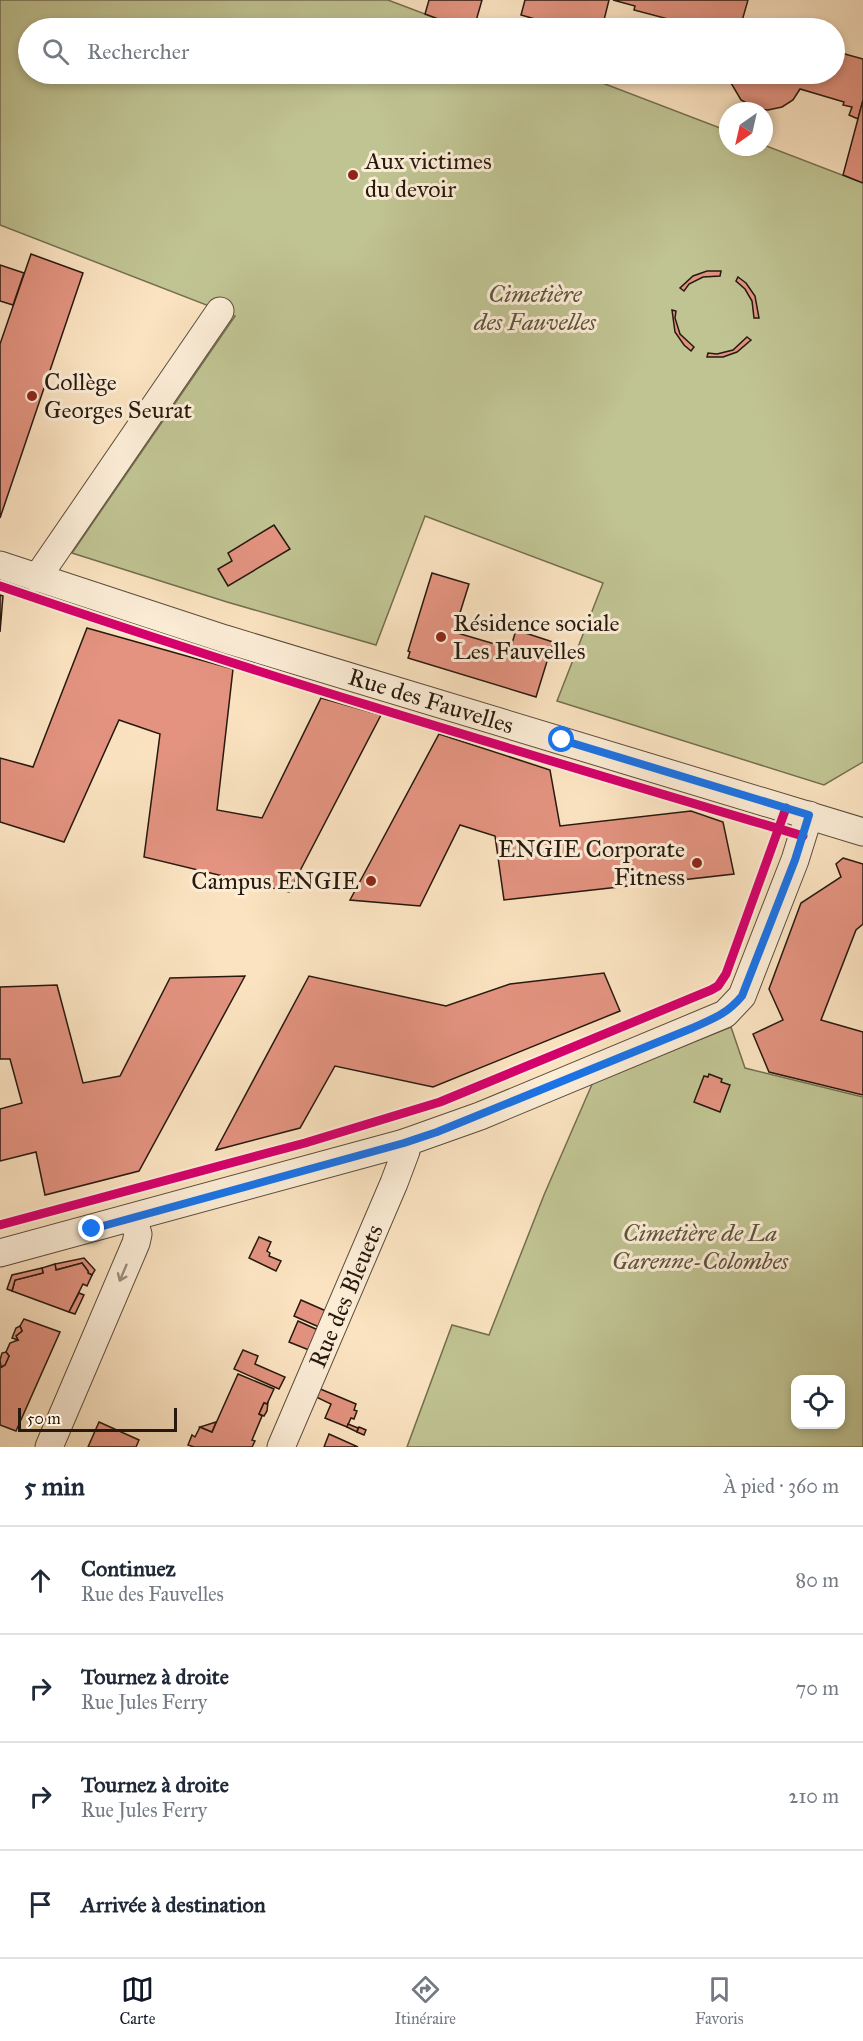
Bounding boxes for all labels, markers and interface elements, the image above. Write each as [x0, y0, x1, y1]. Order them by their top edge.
search box [18, 18, 845, 84]
icon: search [39, 35, 72, 68]
text: Rechercher [87, 38, 189, 65]
north arrow [719, 102, 773, 156]
place label: Aux victimes du devoir [364, 146, 492, 204]
marker: Aux victimes du devoir [346, 168, 360, 182]
park label: Cimetière des Fauvelles [473, 279, 597, 337]
place label: Collège Georges Seurat [44, 367, 193, 425]
marker: Collège Georges Seurat [25, 389, 39, 403]
place label: Résidence sociale Les Fauvelles [453, 608, 620, 666]
marker: Résidence sociale Les Fauvelles [434, 630, 448, 644]
street label: Rue des Fauvelles [345, 662, 517, 740]
route start [548, 726, 574, 752]
place label: ENGIE Corporate Fitness [498, 834, 685, 892]
marker: ENGIE Corporate Fitness [690, 856, 704, 870]
place label: Campus ENGIE [191, 866, 359, 896]
marker: Campus ENGIE [364, 874, 378, 888]
route end [78, 1215, 104, 1241]
park label: Cimetière de La Garenne-Colombes [612, 1218, 789, 1276]
street label: Rue des Bleuets [302, 1220, 390, 1372]
one-way arrow [116, 1264, 127, 1282]
map controls [791, 1375, 845, 1429]
button: locate [791, 1375, 845, 1429]
scale bar [18, 1405, 177, 1432]
text: 50 m [27, 1409, 61, 1428]
text: 5 min [24, 1470, 85, 1502]
text: À pied · 360 m [723, 1474, 839, 1498]
text: Continuez [81, 1555, 176, 1582]
icon: ahead [24, 1564, 57, 1597]
text: 80 m [796, 1568, 839, 1592]
text: Rue des Fauvelles [81, 1582, 224, 1606]
text: Tournez à droite [81, 1663, 229, 1690]
icon: right [24, 1672, 57, 1705]
text: 70 m [796, 1676, 839, 1700]
text: Rue Jules Ferry [81, 1690, 207, 1714]
text: Tournez à droite [81, 1771, 229, 1798]
icon: right [24, 1780, 57, 1813]
text: 210 m [789, 1784, 839, 1808]
text: Rue Jules Ferry [81, 1798, 207, 1822]
icon: arrive [24, 1888, 57, 1921]
text: Arrivée à destination [81, 1891, 266, 1918]
tab: Carte [119, 1973, 155, 2028]
tab: Itinéraire [394, 1973, 456, 2028]
tab: Favoris [695, 1973, 744, 2028]

